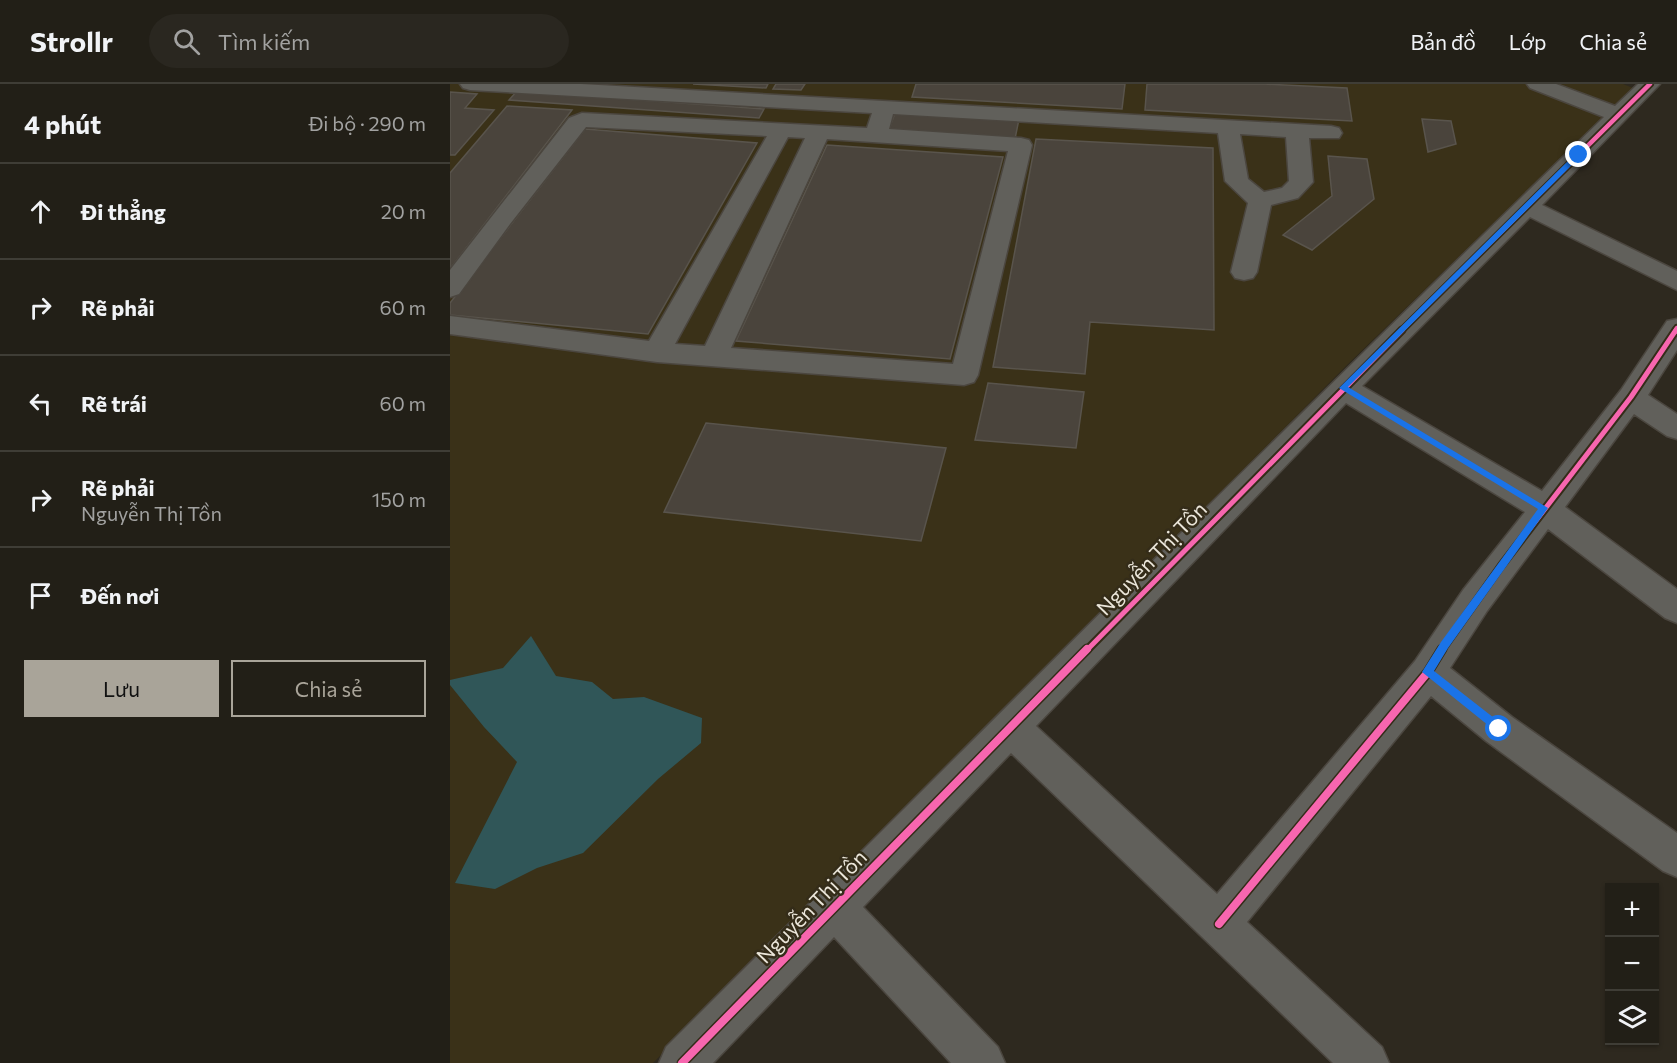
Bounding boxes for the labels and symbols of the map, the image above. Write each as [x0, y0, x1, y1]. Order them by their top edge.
route end [1565, 141, 1591, 167]
street label: Nguyễn Thị Tồn [1090, 495, 1211, 620]
route start [1485, 715, 1511, 741]
street label: Nguyễn Thị Tồn [750, 843, 871, 968]

